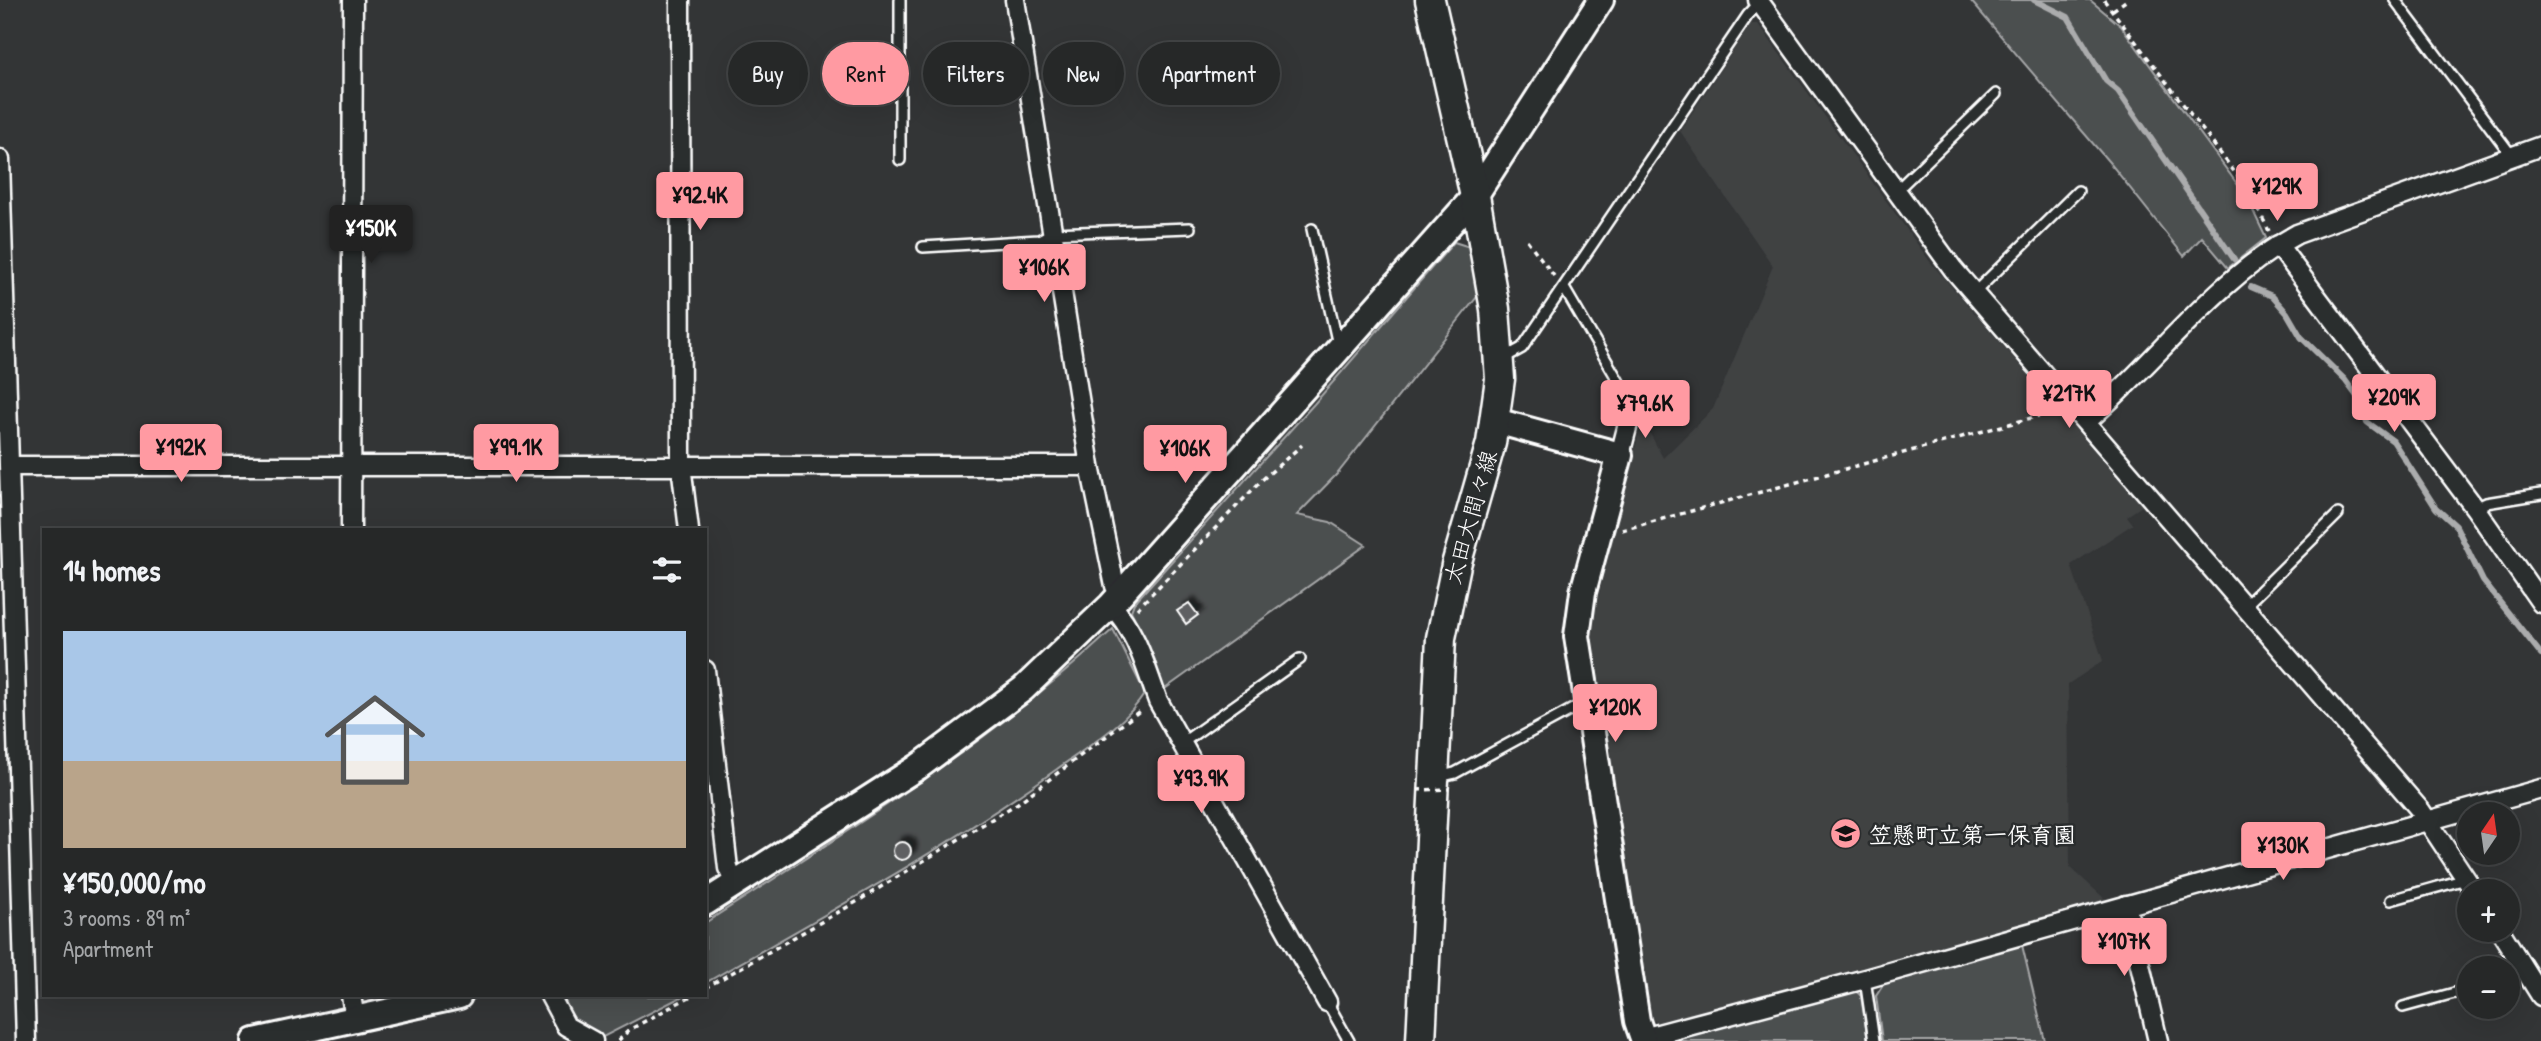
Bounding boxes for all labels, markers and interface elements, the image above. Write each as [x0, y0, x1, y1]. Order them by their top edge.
chip: Buy [728, 42, 808, 105]
chip: Rent [822, 42, 909, 105]
chip: Filters [923, 42, 1029, 105]
chip: New [1043, 42, 1124, 105]
chip: Apartment [1138, 42, 1280, 105]
pin: ¥129K [2228, 164, 2326, 223]
text: ¥129K [2252, 170, 2302, 201]
pin: ¥92.4K [643, 173, 757, 232]
text: ¥92.4K [672, 179, 728, 210]
pin: ¥150K [322, 205, 420, 265]
text: ¥150K [345, 212, 397, 243]
pin: ¥106K [995, 244, 1093, 304]
text: ¥106K [1019, 251, 1069, 282]
pin: ¥217K [2020, 370, 2118, 430]
pin: ¥209K [2345, 374, 2443, 434]
text: ¥217K [2042, 377, 2096, 408]
pin: ¥79.6K [1588, 380, 1702, 440]
text: ¥209K [2368, 381, 2420, 412]
text: ¥79.6K [1617, 387, 1673, 418]
pin: ¥192K [132, 424, 230, 484]
pin: ¥99.1K [459, 424, 573, 484]
pin: ¥106K [1136, 426, 1234, 485]
text: ¥192K [156, 431, 206, 462]
text: ¥99.1K [490, 431, 542, 462]
text: ¥106K [1160, 432, 1210, 463]
street label: 太田大間々線 [1436, 446, 1504, 588]
text: 14 homes [63, 550, 161, 590]
icon: filters [648, 551, 686, 589]
icon: home [312, 677, 438, 803]
pin: ¥120K [1566, 684, 1664, 744]
text: ¥120K [1589, 691, 1641, 722]
pin: ¥93.9K [1144, 756, 1258, 815]
text: ¥93.9K [1174, 762, 1228, 793]
north arrow [2457, 802, 2520, 864]
map controls [2457, 802, 2520, 1019]
school or university icon: 笠懸町立第一保育園 [1829, 817, 1863, 851]
place label: 笠懸町立第一保育園 [1869, 819, 2076, 850]
pin: ¥130K [2234, 822, 2332, 882]
text: ¥130K [2257, 829, 2309, 860]
text: ¥150,000/mo [63, 862, 206, 902]
button: + [2457, 879, 2520, 942]
text: 3 rooms · 89 m² [63, 902, 190, 933]
pin: ¥107K [2075, 918, 2173, 978]
text: ¥107K [2098, 925, 2150, 956]
text: Apartment [63, 933, 153, 964]
button: − [2457, 956, 2520, 1019]

